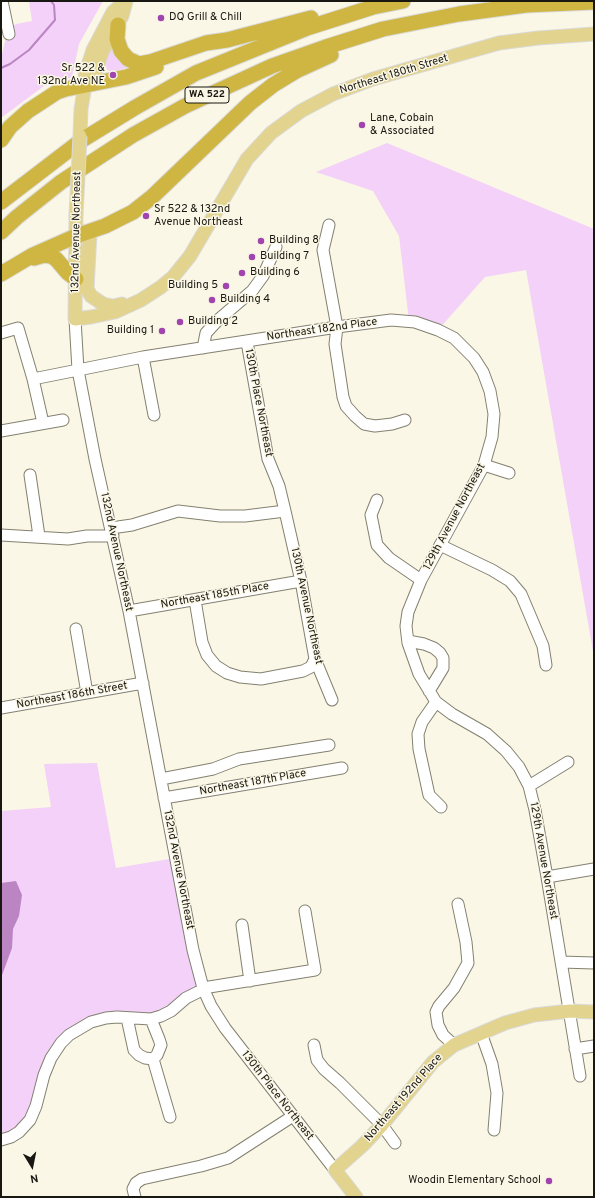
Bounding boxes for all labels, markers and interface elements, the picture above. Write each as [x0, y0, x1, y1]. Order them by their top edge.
place label: DQ Grill & Chill [169, 11, 242, 25]
marker: DQ Grill & Chill [156, 13, 166, 23]
street label: Northeast 180th Street [338, 52, 450, 98]
place label: Sr 522 & 132nd Ave NE [37, 62, 105, 88]
marker: Sr 522 & 132nd Ave NE [108, 70, 118, 80]
road number: WA 522 [185, 87, 229, 103]
place label: Lane, Cobain & Associated [370, 112, 434, 138]
marker: Lane, Cobain & Associated [357, 120, 367, 130]
street label: 132nd Avenue Northeast [69, 171, 85, 293]
place label: Sr 522 & 132nd Avenue Northeast [154, 203, 243, 229]
marker: Sr 522 & 132nd Avenue Northeast [141, 211, 151, 221]
place label: Building 8 [269, 234, 319, 248]
marker: Building 8 [256, 236, 266, 246]
place label: Building 7 [260, 250, 309, 264]
marker: Building 7 [247, 252, 257, 262]
place label: Building 6 [250, 266, 300, 280]
marker: Building 6 [237, 268, 247, 278]
place label: Building 5 [168, 279, 218, 293]
marker: Building 5 [221, 281, 231, 291]
place label: Building 4 [220, 293, 270, 307]
marker: Building 4 [207, 295, 217, 305]
place label: Building 2 [188, 315, 238, 329]
street label: Northeast 182nd Place [266, 316, 378, 344]
marker: Building 2 [175, 317, 185, 327]
place label: Building 1 [107, 324, 154, 338]
marker: Building 1 [157, 326, 167, 336]
street label: 130th Place Northeast [241, 348, 275, 458]
street label: 129th Avenue Northeast [421, 461, 489, 573]
street label: 132nd Avenue Northeast [97, 491, 135, 613]
street label: 130th Avenue Northeast [287, 546, 325, 666]
street label: Northeast 185th Place [160, 580, 270, 612]
street label: Northeast 186th Street [15, 680, 129, 712]
street label: Northeast 187th Place [199, 767, 307, 799]
street label: 129th Avenue Northeast [526, 801, 560, 921]
street label: 132nd Avenue Northeast [160, 809, 196, 931]
street label: 130th Place Northeast [238, 1049, 316, 1143]
street label: Northeast 192nd Place [362, 1051, 446, 1145]
north arrow [12, 1146, 52, 1186]
text: N [29, 1170, 39, 1185]
place label: Woodin Elementary School [408, 1174, 541, 1188]
marker: Woodin Elementary School [544, 1176, 554, 1186]

